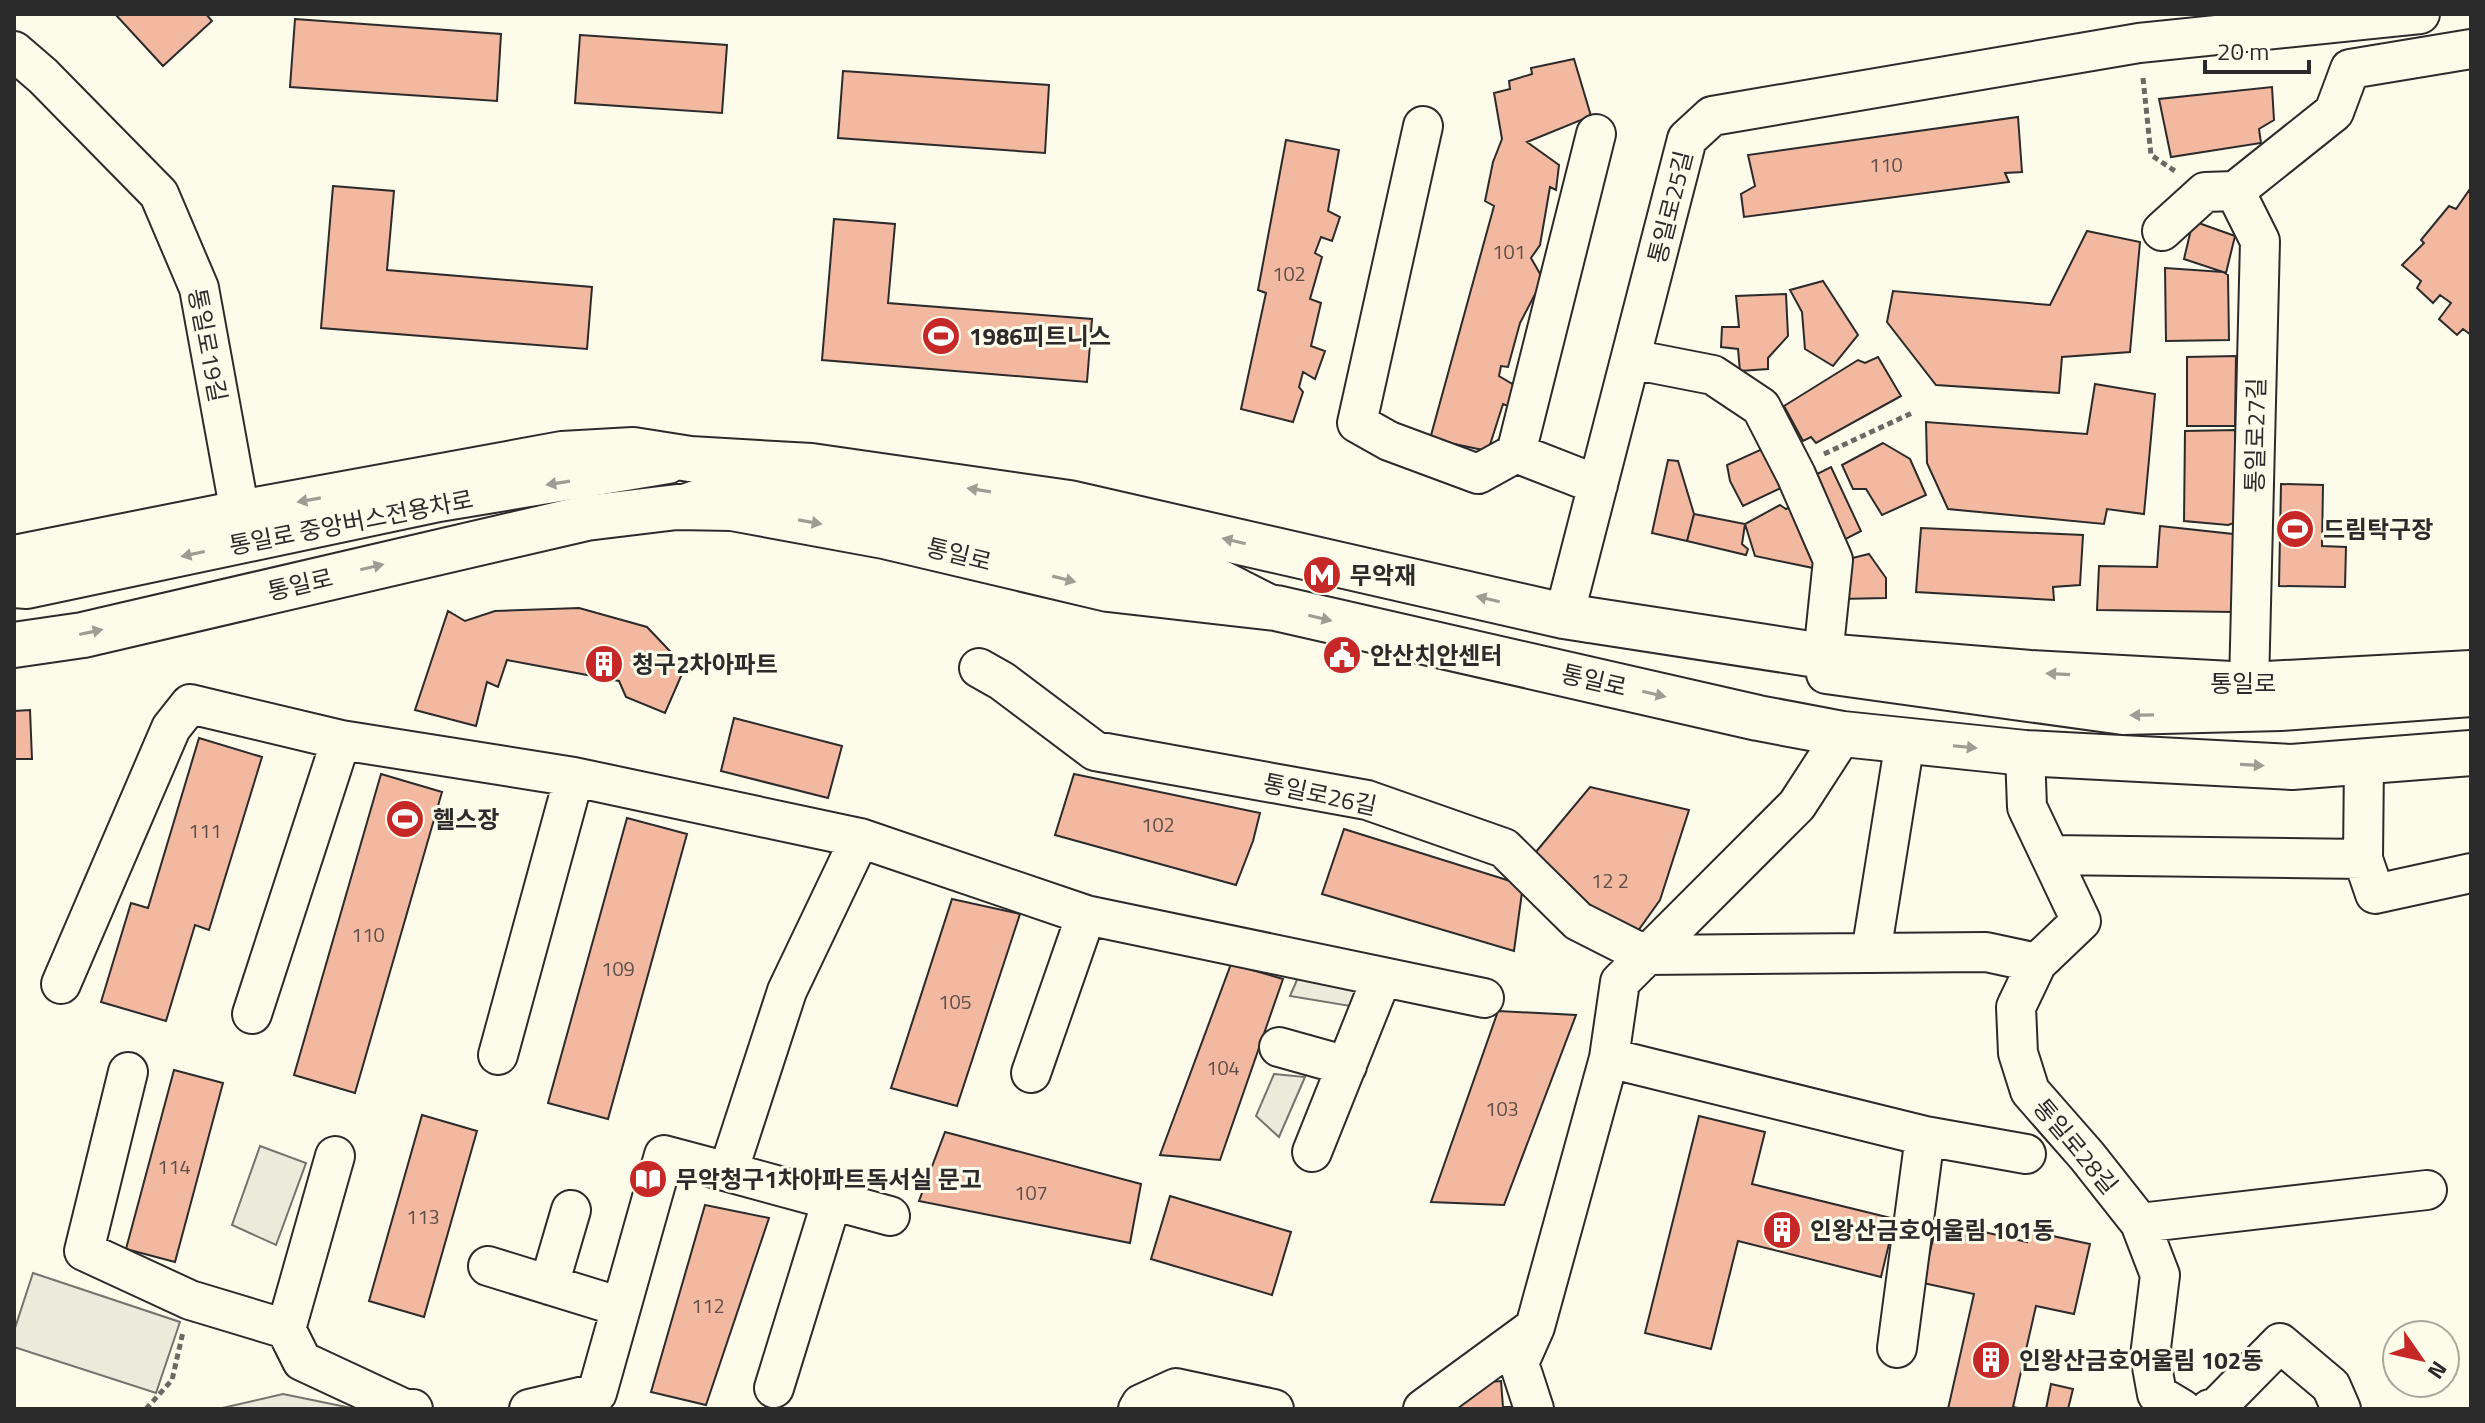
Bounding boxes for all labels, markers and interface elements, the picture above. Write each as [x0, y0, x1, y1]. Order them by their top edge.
scale bar [2205, 24, 2309, 74]
text: 20 m [2217, 33, 2269, 69]
street label: 통일로25길 [1639, 147, 1701, 267]
house number: 110 [1869, 149, 1903, 180]
house number: 101 [1492, 236, 1526, 267]
house number: 102 [1272, 258, 1306, 289]
street label: 통일로19길 [179, 285, 237, 405]
sports icon: 1986피트니스 [920, 315, 962, 357]
place label: 1986피트니스 [969, 318, 1111, 354]
street label: 통일로27길 [2236, 377, 2274, 493]
one-way arrow [545, 477, 570, 489]
street label: 통일로 중앙버스전용차로 [226, 481, 476, 563]
one-way arrow [967, 483, 992, 496]
one-way arrow [296, 495, 321, 507]
sports icon: 드림탁구장 [2274, 508, 2316, 550]
place label: 드림탁구장 [2323, 511, 2433, 547]
one-way arrow [798, 517, 823, 529]
street label: 통일로 [923, 529, 995, 579]
one-way arrow [1222, 534, 1247, 547]
one-way arrow [180, 548, 205, 561]
metro station icon: 무악재 [1301, 554, 1343, 596]
place label: 무악재 [1350, 557, 1416, 593]
street label: 통일로 [264, 559, 336, 609]
one-way arrow [359, 561, 384, 573]
one-way arrow [1051, 573, 1076, 586]
one-way arrow [1475, 592, 1500, 605]
one-way arrow [1308, 612, 1333, 625]
one-way arrow [79, 625, 104, 638]
public building icon: 안산치안센터 [1321, 634, 1363, 676]
place label: 안산치안센터 [1370, 637, 1502, 673]
building icon: 청구2차아파트 [583, 643, 625, 685]
place label: 청구2차아파트 [632, 646, 778, 682]
street label: 통일로 [1558, 655, 1630, 705]
street label: 통일로 [2210, 665, 2276, 701]
one-way arrow [2045, 668, 2070, 681]
one-way arrow [1641, 688, 1666, 701]
one-way arrow [2129, 708, 2154, 721]
one-way arrow [1953, 741, 1978, 754]
one-way arrow [2240, 759, 2265, 772]
street label: 통일로26길 [1260, 764, 1380, 824]
sports icon: 헬스장 [384, 798, 426, 840]
place label: 헬스장 [433, 801, 499, 837]
house number: 102 [1141, 809, 1175, 840]
house number: 111 [188, 815, 222, 846]
house number: 12 2 [1591, 865, 1629, 896]
house number: 110 [351, 919, 385, 950]
house number: 109 [601, 953, 635, 984]
house number: 105 [938, 986, 972, 1017]
house number: 104 [1206, 1052, 1240, 1083]
street label: 통일로28길 [2025, 1090, 2127, 1202]
house number: 103 [1485, 1093, 1519, 1124]
house number: 114 [157, 1151, 191, 1182]
library icon: 무악청구1차아파트독서실 문고 [627, 1158, 669, 1200]
place label: 무악청구1차아파트독서실 문고 [676, 1161, 982, 1197]
house number: 107 [1014, 1177, 1048, 1208]
house number: 113 [406, 1201, 440, 1232]
building icon: 인왕산금호어울림 101동 [1761, 1209, 1803, 1251]
place label: 인왕산금호어울림 101동 [1810, 1212, 2054, 1248]
house number: 112 [691, 1290, 725, 1321]
north arrow [2381, 1319, 2461, 1399]
building icon: 인왕산금호어울림 102동 [1970, 1339, 2012, 1381]
place label: 인왕산금호어울림 102동 [2019, 1342, 2263, 1378]
text: N [2419, 1354, 2456, 1386]

